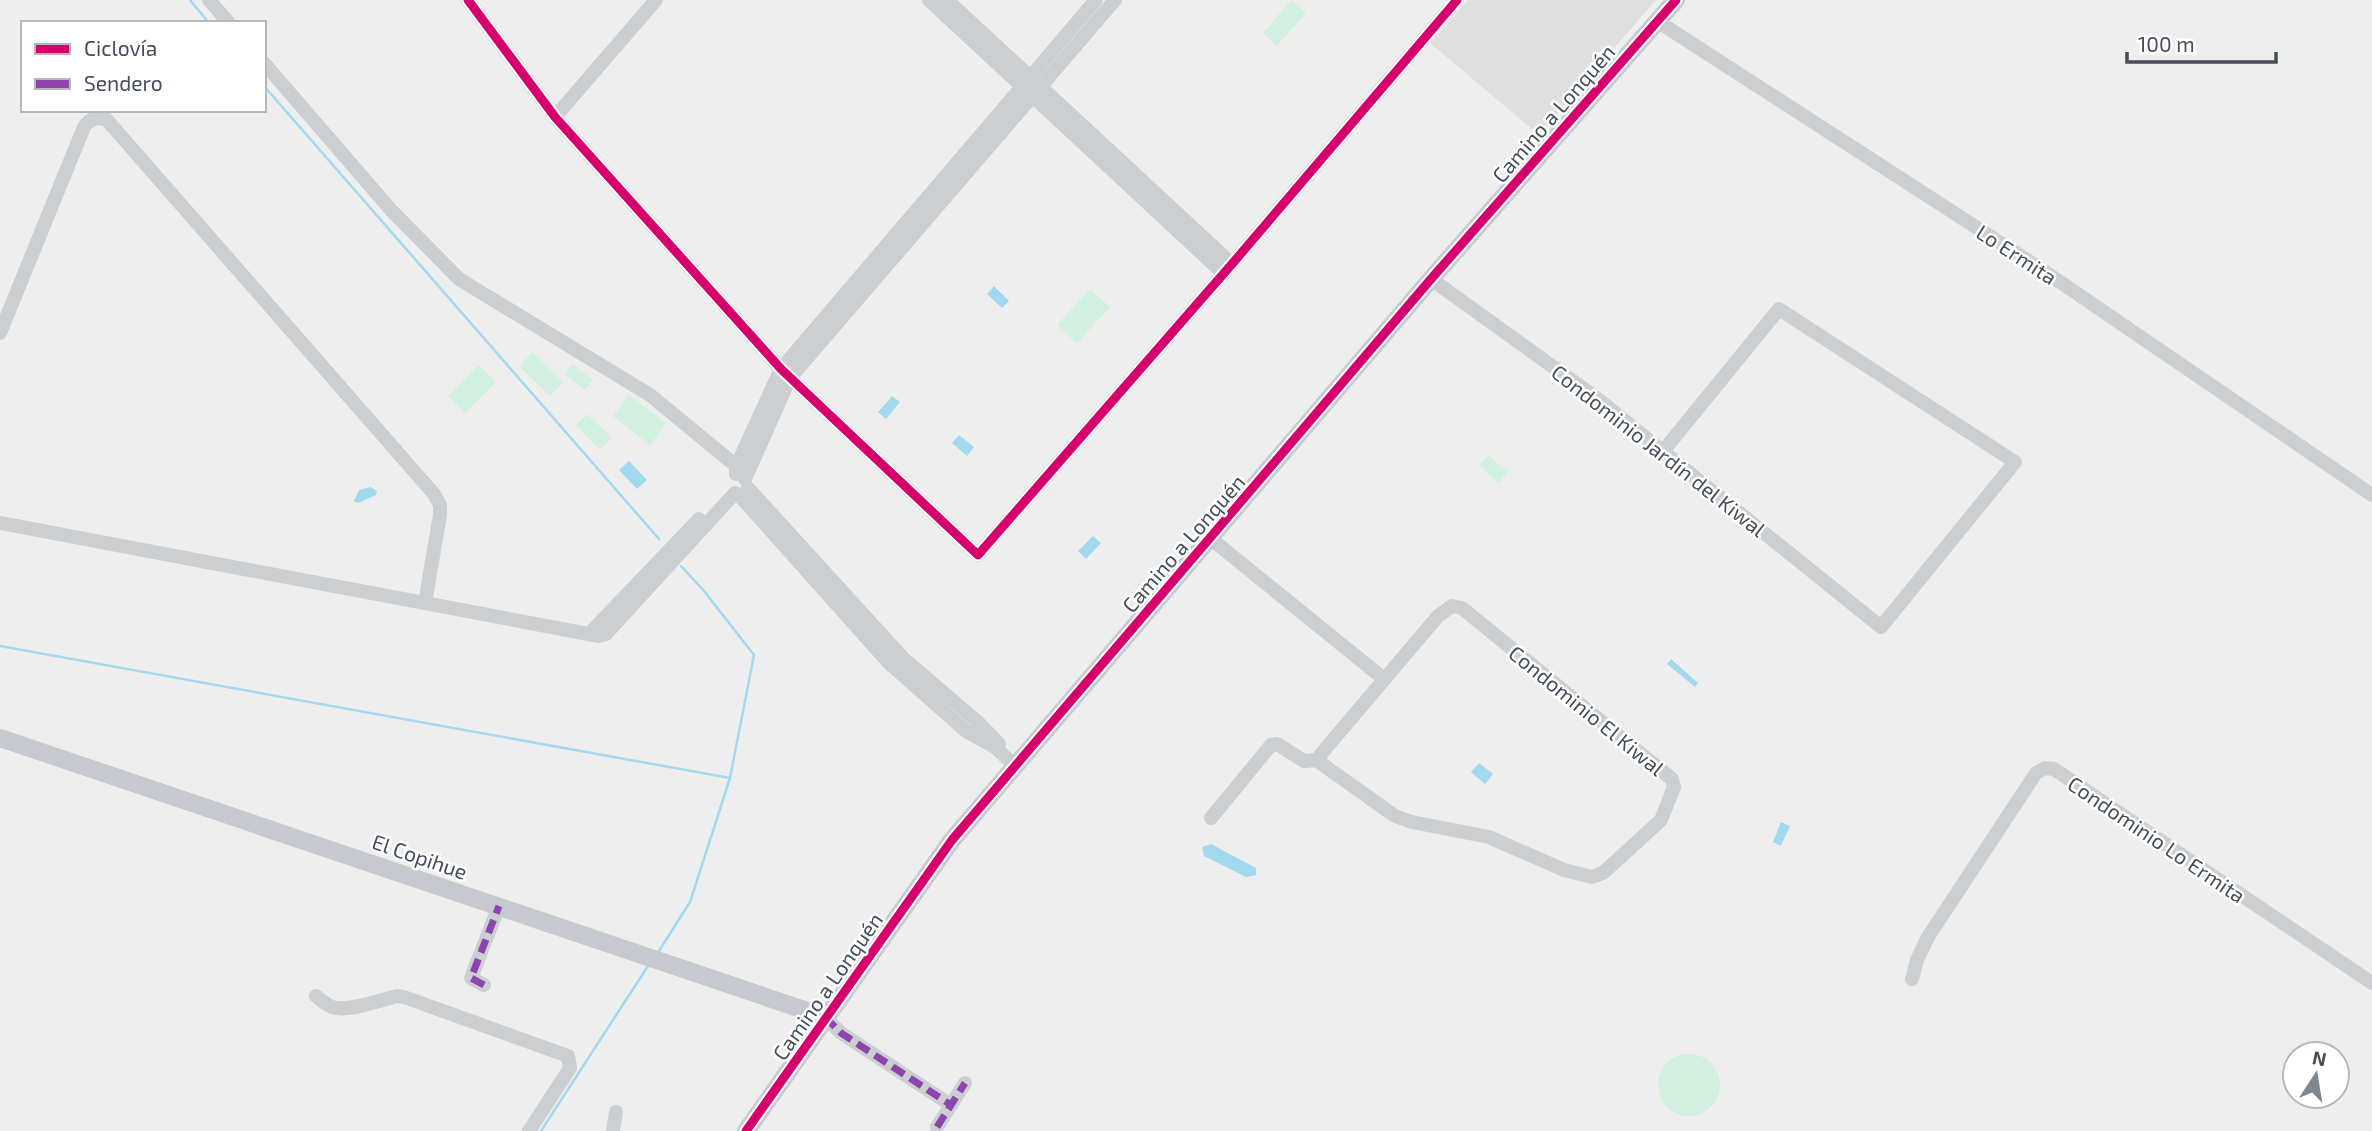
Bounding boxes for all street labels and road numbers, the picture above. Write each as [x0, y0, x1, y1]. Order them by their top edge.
street label: Camino a Lonquén [1486, 39, 1620, 187]
street label: Lo Ermita [1972, 219, 2062, 289]
street label: Condominio Jardín del Kiwal [1547, 359, 1772, 542]
street label: Camino a Lonquén [1116, 469, 1250, 617]
street label: Condominio El Kiwal [1504, 640, 1670, 781]
street label: Condominio Lo Ermita [2064, 770, 2250, 908]
street label: El Copihue [369, 828, 471, 884]
street label: Camino a Lonquén [767, 907, 887, 1065]

